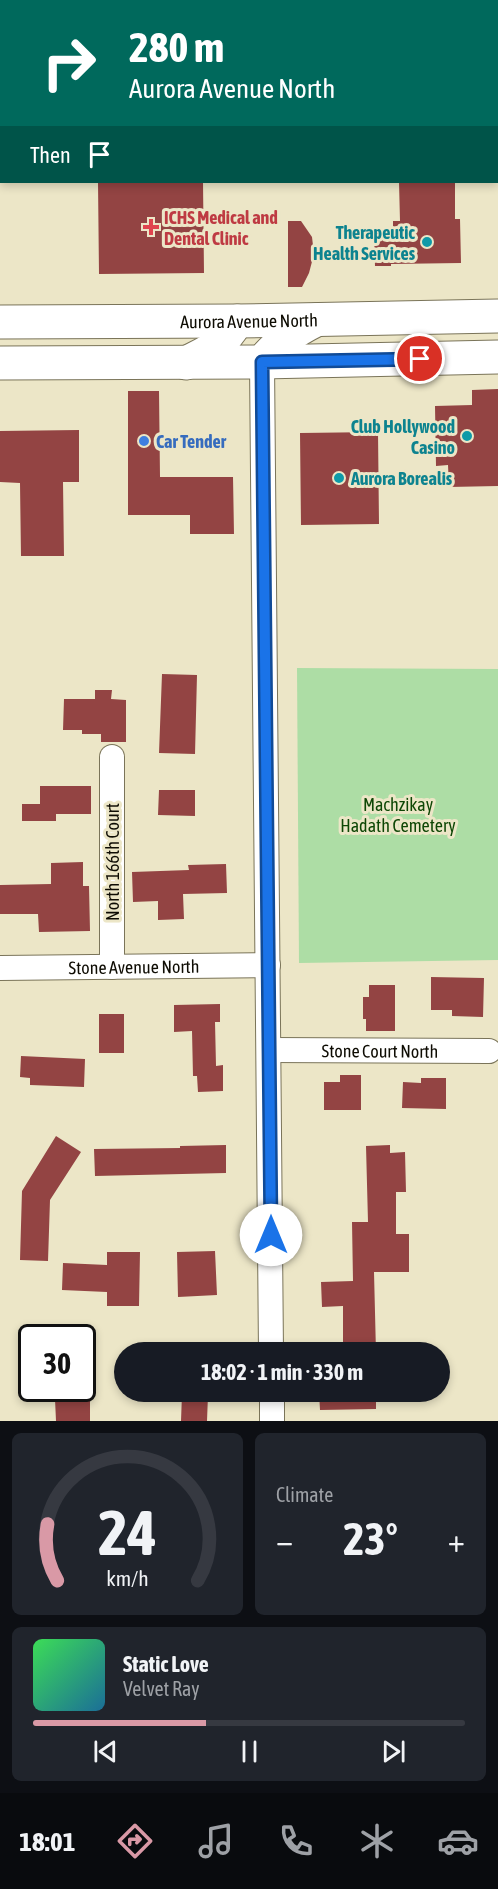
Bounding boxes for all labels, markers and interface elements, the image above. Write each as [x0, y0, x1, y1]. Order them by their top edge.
text: 280 m [129, 23, 224, 71]
icon: right [30, 24, 108, 102]
text: Aurora Avenue North [129, 73, 335, 104]
icon: arrive [83, 138, 116, 171]
text: Then [30, 142, 71, 168]
place label: ICHS Medical and Dental Clinic [164, 207, 278, 249]
marker: ICHS Medical and Dental Clinic [142, 218, 160, 236]
place label: Therapeutic Health Services [313, 222, 416, 264]
marker: Therapeutic Health Services [420, 235, 434, 249]
street label: Aurora Avenue North [180, 309, 318, 332]
pin [394, 333, 445, 384]
icon: arrive [403, 342, 436, 375]
place label: Club Hollywood Casino [351, 416, 455, 458]
marker: Club Hollywood Casino [460, 429, 474, 443]
place label: Car Tender [156, 431, 227, 452]
marker: Car Tender [137, 434, 151, 448]
place label: Aurora Borealis [350, 468, 453, 489]
marker: Aurora Borealis [332, 471, 346, 485]
park label: Machzikay Hadath Cemetery [340, 794, 456, 836]
street label: North 166th Court [102, 803, 123, 921]
street label: Stone Avenue North [68, 955, 200, 978]
street label: Stone Court North [322, 1040, 438, 1061]
position arrow [239, 1203, 303, 1267]
speed limit sign: 30 [18, 1324, 96, 1402]
text: 18:02 · 1 min · 330 m [201, 1359, 363, 1385]
text: Climate [276, 1483, 333, 1506]
text: 24 [98, 1497, 157, 1568]
text: 23° [343, 1513, 398, 1565]
text: − [276, 1521, 293, 1559]
text: + [448, 1521, 465, 1559]
text: km/h [106, 1566, 149, 1591]
text: Static Love [123, 1651, 209, 1677]
text: Velvet Ray [123, 1677, 200, 1700]
icon: previous [89, 1735, 122, 1768]
icon: pause [233, 1735, 266, 1768]
icon: next [377, 1735, 410, 1768]
icon: directions [114, 1820, 156, 1862]
icon: music [195, 1820, 237, 1862]
icon: phone [275, 1820, 317, 1862]
icon: climate [356, 1820, 398, 1862]
icon: car [437, 1820, 479, 1862]
text: 18:01 [19, 1826, 75, 1857]

